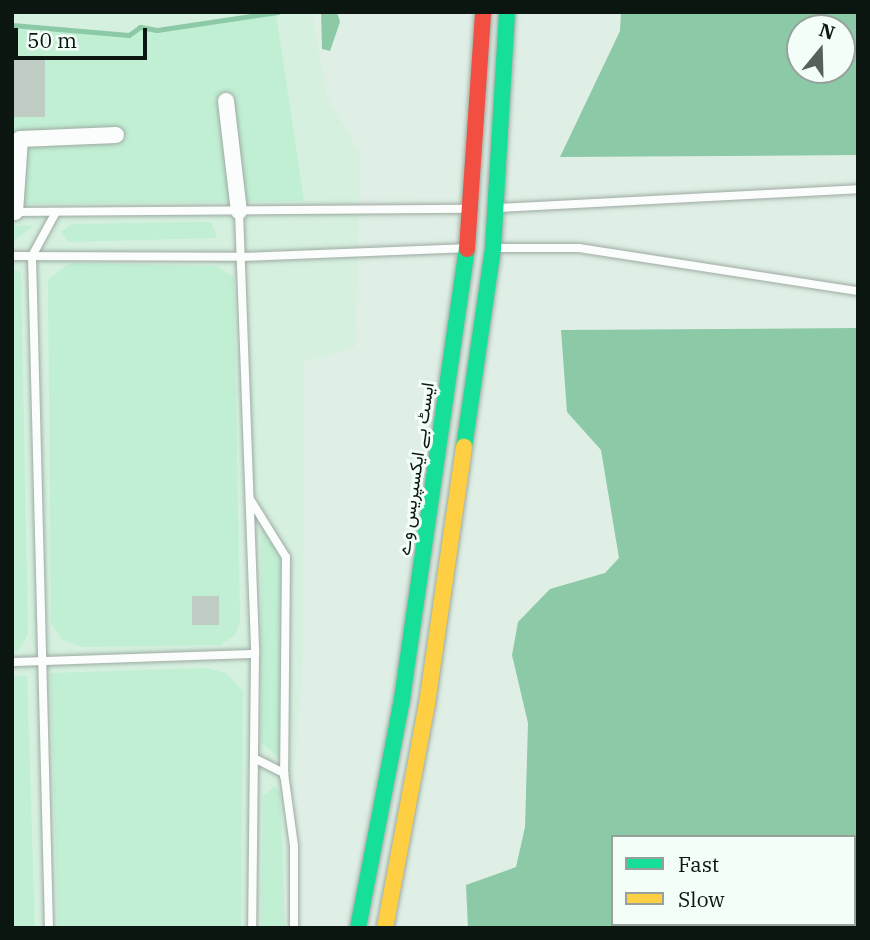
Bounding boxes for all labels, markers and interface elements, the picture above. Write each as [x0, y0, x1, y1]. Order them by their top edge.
scale bar [18, 14, 150, 58]
north arrow [786, 14, 856, 84]
text: N [816, 17, 838, 45]
text: 50 m [27, 26, 77, 54]
street label: ایسٹ بے ایکسپریس وے [393, 381, 439, 557]
legend [611, 835, 856, 926]
text: Fast [678, 850, 719, 878]
text: Slow [678, 885, 725, 913]

